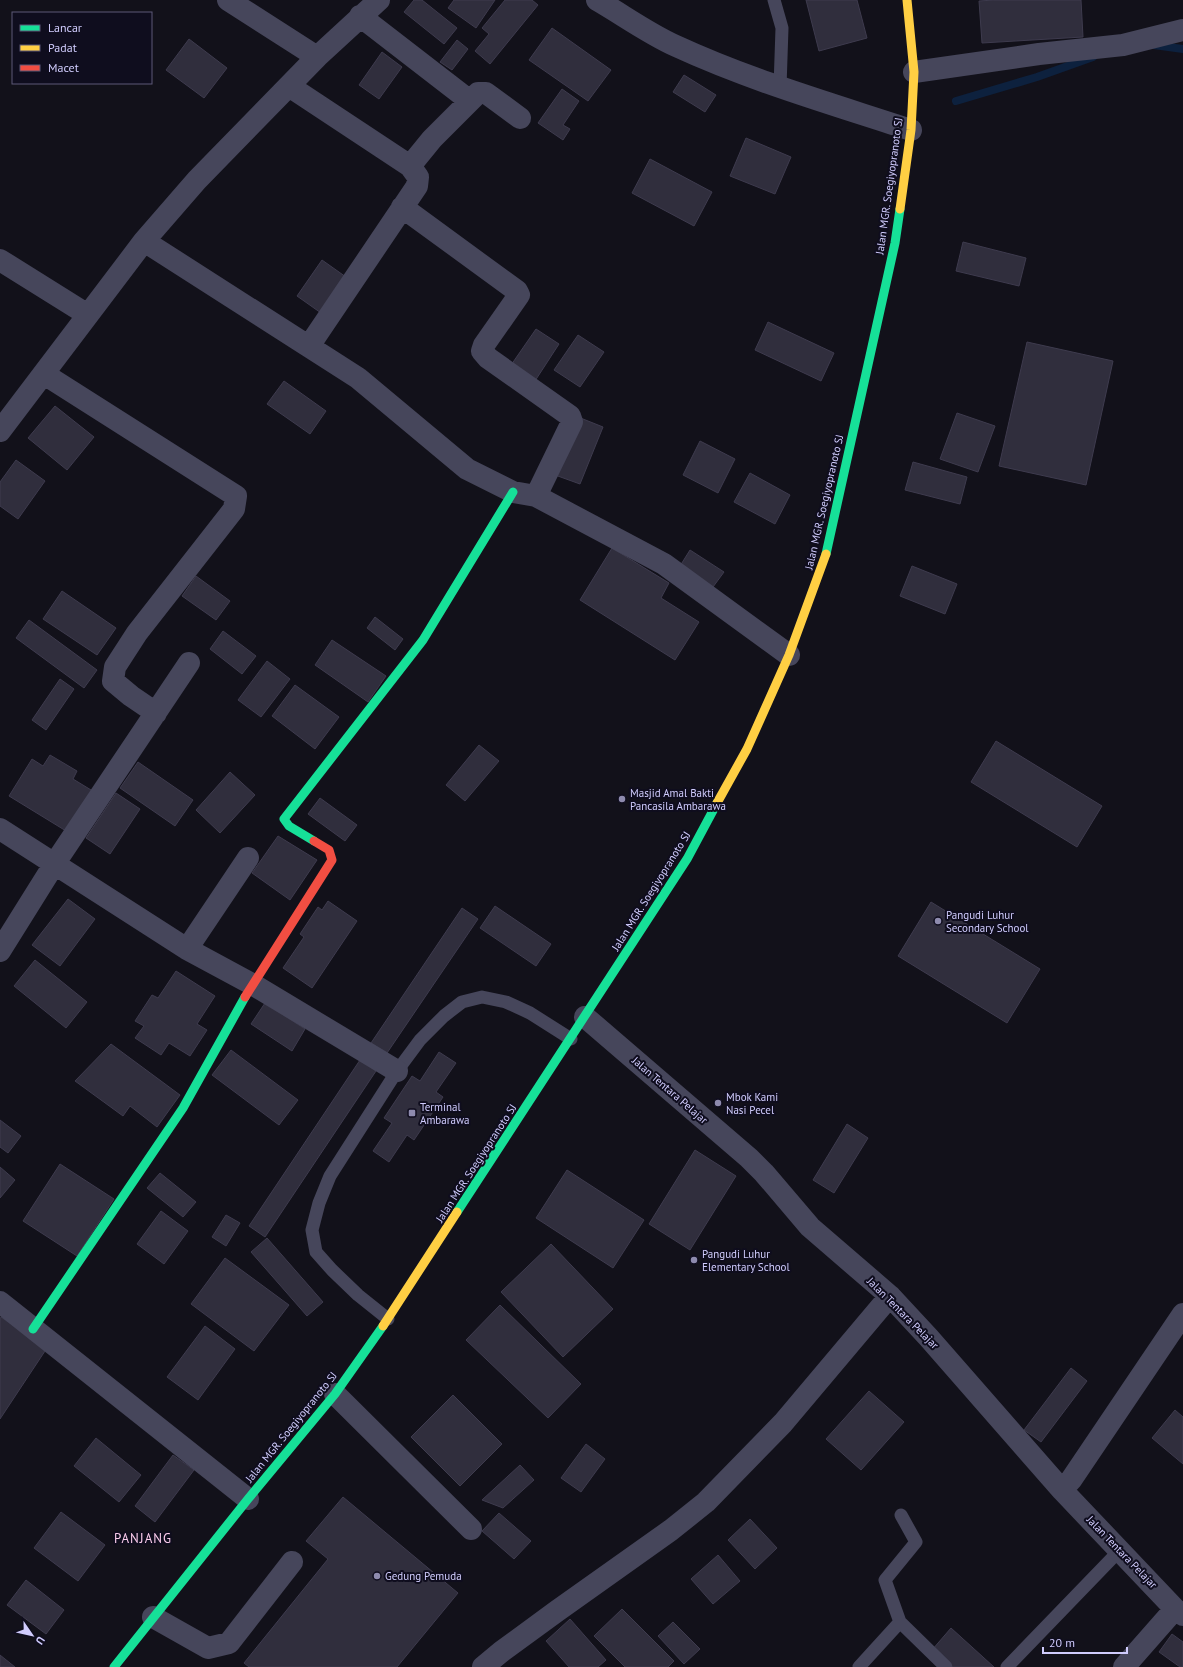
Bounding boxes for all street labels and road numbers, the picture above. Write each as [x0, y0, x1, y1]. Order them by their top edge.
street label: Jalan MGR. Soegiyopranoto SJ [872, 117, 906, 256]
street label: Jalan MGR. Soegiyopranoto SJ [801, 433, 846, 572]
street label: Jalan MGR. Soegiyopranoto SJ [608, 829, 694, 954]
street label: Jalan Tentara Pelajar [629, 1053, 711, 1127]
street label: Jalan MGR. Soegiyopranoto SJ [432, 1101, 520, 1226]
street label: Jalan Tentara Pelajar [864, 1274, 942, 1352]
street label: Jalan MGR. Soegiyopranoto SJ [241, 1369, 340, 1486]
street label: Jalan Tentara Pelajar [1083, 1512, 1160, 1591]

